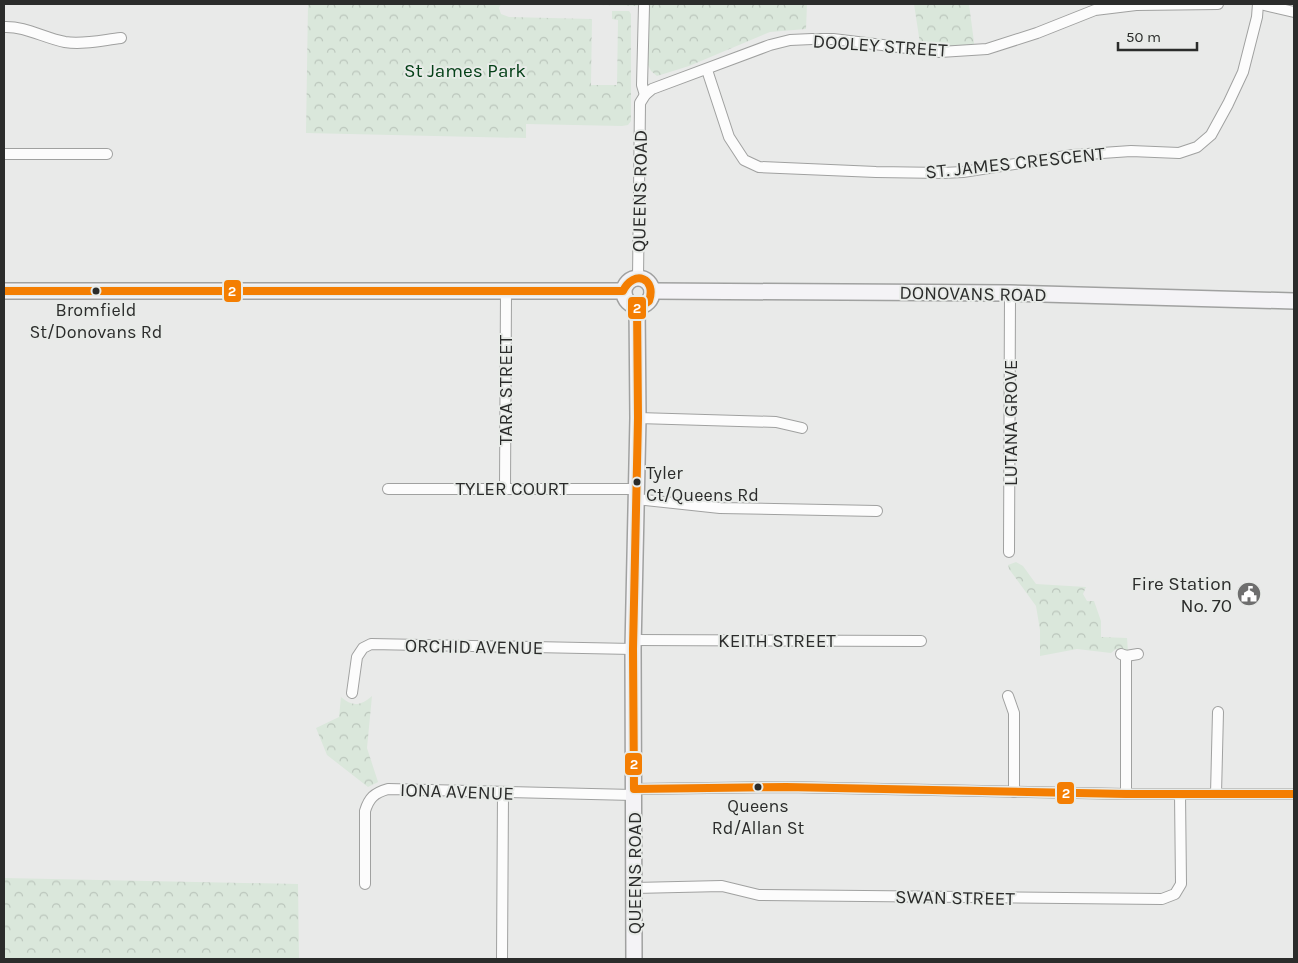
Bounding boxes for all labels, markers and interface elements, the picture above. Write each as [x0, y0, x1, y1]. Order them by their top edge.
scale bar [1118, 20, 1197, 52]
text: 50 m [1126, 28, 1161, 46]
street label: DOOLEY STREET [812, 30, 949, 62]
park label: St James Park [404, 60, 526, 82]
street label: QUEENS ROAD [628, 130, 652, 252]
street label: ST. JAMES CRESCENT [924, 143, 1107, 183]
line badge: 2 [223, 279, 242, 303]
street label: DONOVANS ROAD [899, 282, 1047, 306]
text: 2 [228, 283, 236, 300]
marker: Bromfield St/Donovans Rd [91, 286, 101, 296]
line badge: 2 [627, 296, 647, 320]
place label: Bromfield St/Donovans Rd [29, 299, 163, 343]
text: 2 [633, 300, 641, 317]
street label: TARA STREET [495, 334, 517, 445]
street label: LUTANA GROVE [1000, 360, 1022, 486]
place label: Tyler Ct/Queens Rd [646, 462, 759, 506]
marker: Tyler Ct/Queens Rd [632, 477, 642, 487]
street label: TYLER COURT [455, 478, 569, 500]
place label: Fire Station No. 70 [1131, 573, 1232, 617]
public building icon: Fire Station No. 70 [1236, 581, 1262, 607]
street label: KEITH STREET [718, 630, 836, 652]
street label: ORCHID AVENUE [405, 635, 543, 659]
line badge: 2 [624, 752, 643, 776]
text: 2 [630, 756, 638, 773]
street label: IONA AVENUE [400, 779, 514, 805]
line badge: 2 [1056, 781, 1075, 805]
marker: Queens Rd/Allan St [753, 782, 763, 792]
text: 2 [1062, 785, 1070, 802]
place label: Queens Rd/Allan St [712, 795, 805, 839]
street label: QUEENS ROAD [624, 812, 646, 934]
street label: SWAN STREET [895, 886, 1016, 910]

